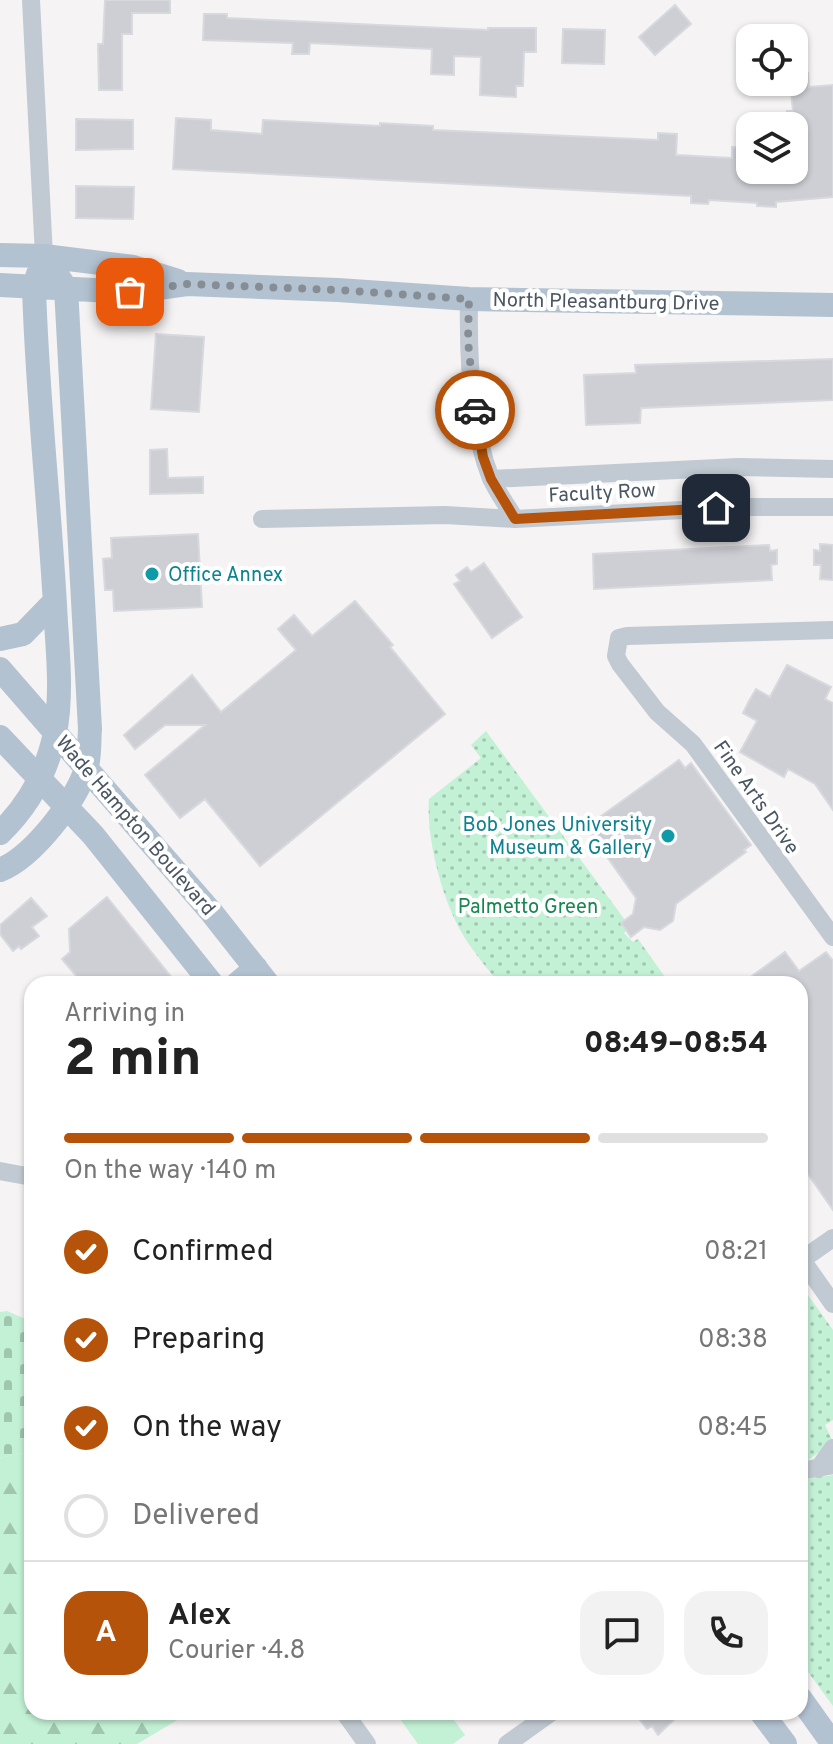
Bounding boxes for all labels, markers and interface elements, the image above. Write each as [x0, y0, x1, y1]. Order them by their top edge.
map controls [736, 24, 808, 184]
button: locate [736, 24, 808, 96]
button: layers [736, 112, 808, 184]
pin [96, 258, 164, 326]
icon: bag [108, 270, 152, 314]
street label: North Pleasantburg Drive [492, 288, 720, 318]
courier [435, 370, 515, 450]
icon: car [453, 388, 497, 432]
pin [682, 474, 750, 542]
street label: Faculty Row [548, 478, 656, 510]
icon: home [694, 486, 738, 530]
place label: Office Annex [168, 563, 283, 589]
marker: Office Annex [143, 565, 161, 583]
street label: Wade Hampton Boulevard [49, 731, 220, 922]
street label: Fine Arts Drive [707, 736, 804, 860]
place label: Bob Jones University Museum & Gallery [462, 813, 652, 862]
marker: Bob Jones University Museum & Gallery [659, 827, 677, 845]
park label: Palmetto Green [458, 895, 598, 921]
text: Arriving in [64, 998, 185, 1031]
text: 08:49–08:54 [584, 1026, 768, 1063]
text: 2 min [64, 1028, 202, 1094]
text: On the way · 140 m [64, 1155, 276, 1188]
icon: check [64, 1230, 108, 1274]
text: Confirmed [132, 1234, 274, 1271]
text: 08:21 [704, 1236, 768, 1269]
icon: check [64, 1318, 108, 1362]
text: Preparing [132, 1322, 265, 1359]
text: 08:38 [698, 1324, 768, 1357]
icon: check [64, 1406, 108, 1450]
text: On the way [132, 1410, 282, 1447]
text: 08:45 [697, 1412, 768, 1445]
text: Delivered [132, 1498, 260, 1535]
button: chat [580, 1591, 664, 1675]
button: phone [684, 1591, 768, 1675]
text: Alex [168, 1598, 232, 1635]
text: A [95, 1615, 117, 1652]
text: Courier · 4.8 [168, 1635, 305, 1668]

